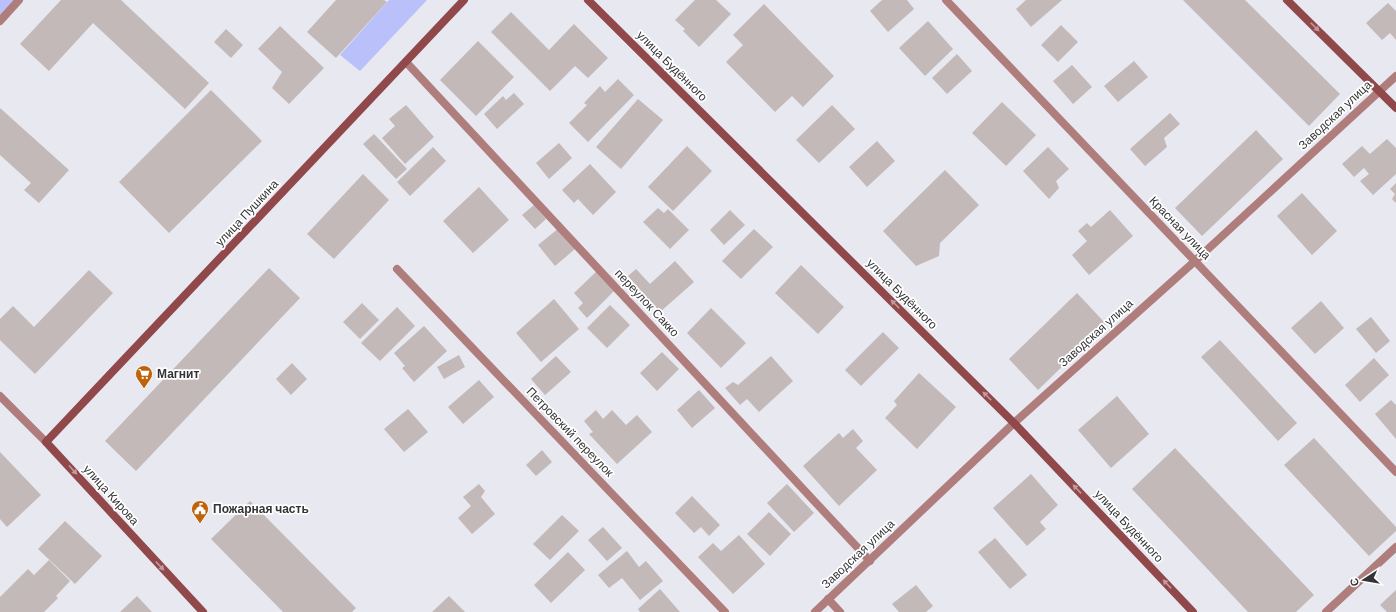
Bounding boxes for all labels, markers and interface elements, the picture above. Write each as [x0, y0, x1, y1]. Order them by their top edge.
one-way arrow [1310, 23, 1320, 32]
street label: улица Будённого [633, 27, 711, 105]
street label: Заводская улица [1295, 77, 1375, 153]
street label: улица Пушкина [212, 176, 282, 250]
street label: Красная улица [1146, 193, 1215, 263]
street label: улица Будённого [863, 255, 941, 333]
street label: переулок Сакко [611, 266, 683, 341]
street label: Заводская улица [1056, 295, 1137, 371]
one-way arrow [890, 299, 900, 309]
supermarket icon: Магнит [134, 364, 154, 389]
place label: Магнит [157, 366, 199, 382]
street label: Петровский переулок [523, 384, 618, 481]
one-way arrow [982, 391, 992, 401]
street label: улица Кирова [80, 461, 143, 529]
one-way arrow [68, 465, 77, 475]
one-way arrow [1072, 484, 1082, 494]
street label: улица Будённого [1091, 486, 1167, 566]
public building icon: Пожарная часть [190, 499, 210, 524]
place label: Пожарная часть [213, 501, 309, 517]
street label: Заводская улица [818, 516, 898, 592]
north arrow [1344, 560, 1384, 600]
one-way arrow [156, 561, 165, 571]
text: С [1347, 577, 1362, 587]
one-way arrow [1162, 579, 1171, 589]

